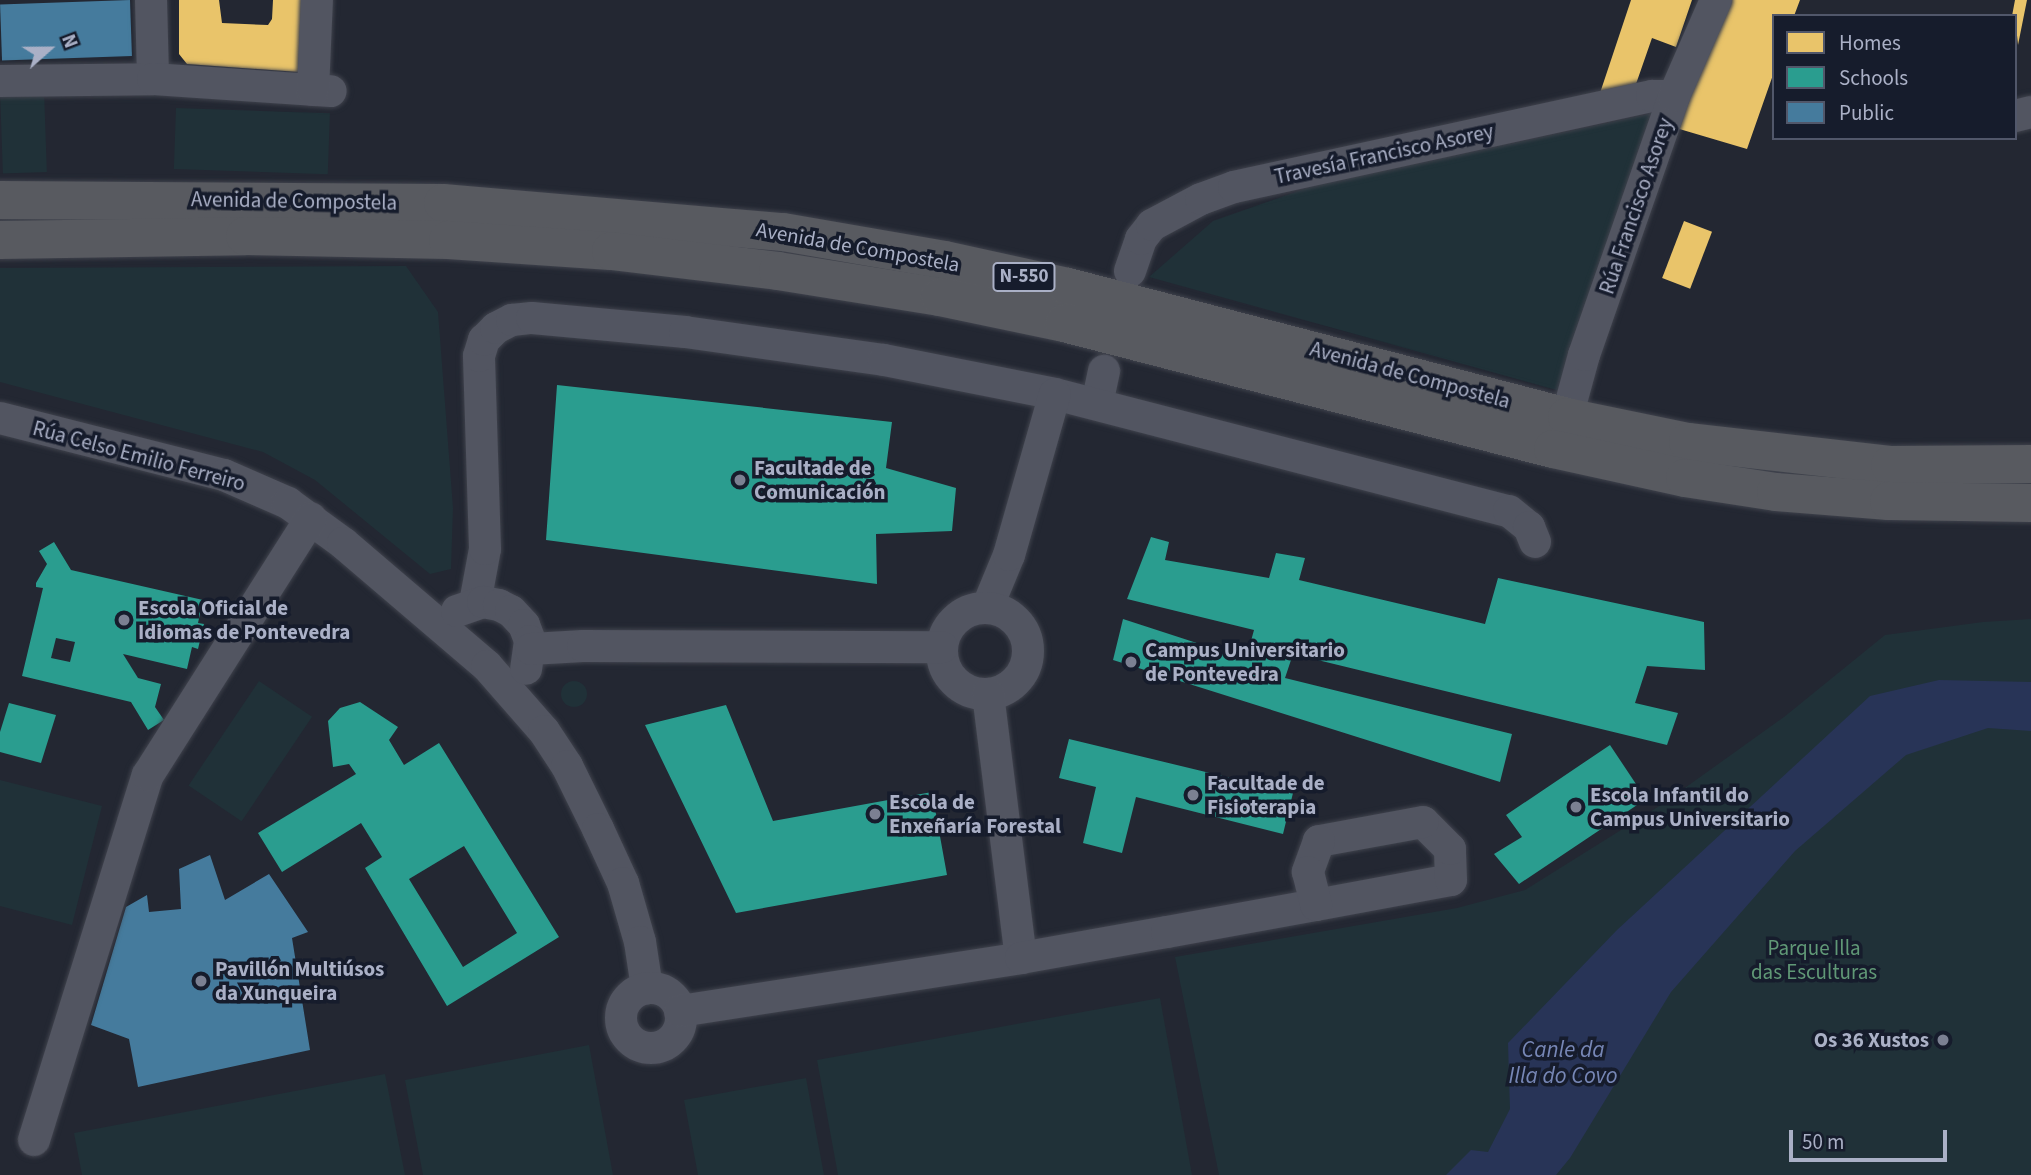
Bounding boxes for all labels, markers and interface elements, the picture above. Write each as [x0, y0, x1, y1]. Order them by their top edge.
north arrow [14, 14, 84, 84]
legend [1772, 14, 2017, 140]
text: Homes [1839, 28, 1901, 58]
text: N [54, 31, 84, 52]
text: Schools [1839, 63, 1908, 93]
text: Public [1839, 98, 1894, 128]
street label: Rúa Francisco Asorey [1594, 115, 1678, 297]
street label: Travesía Francisco Asorey [1272, 118, 1496, 190]
street label: Avenida de Compostela [191, 187, 397, 215]
street label: Avenida de Compostela [754, 217, 962, 277]
road number: N-550 [991, 262, 1057, 292]
street label: Avenida de Compostela [1307, 336, 1513, 414]
street label: Rúa Celso Emilio Ferreiro [30, 415, 248, 497]
place label: Facultade de Comunicación [754, 455, 886, 505]
marker: Facultade de Comunicación [732, 472, 748, 488]
place label: Escola Oficial de Idiomas de Pontevedra [138, 595, 350, 645]
marker: Escola Oficial de Idiomas de Pontevedra [116, 612, 132, 628]
place label: Campus Universitario de Pontevedra [1145, 637, 1345, 687]
marker: Campus Universitario de Pontevedra [1123, 654, 1139, 670]
place label: Facultade de Fisioterapia [1207, 770, 1325, 820]
place label: Escola Infantil do Campus Universitario [1590, 782, 1790, 832]
marker: Facultade de Fisioterapia [1185, 787, 1201, 803]
place label: Escola de Enxeñaría Forestal [889, 789, 1061, 839]
marker: Escola Infantil do Campus Universitario [1568, 799, 1584, 815]
marker: Escola de Enxeñaría Forestal [867, 806, 883, 822]
park label: Parque Illa das Esculturas [1751, 935, 1877, 985]
place label: Pavillón Multiúsos da Xunqueira [215, 956, 384, 1006]
marker: Pavillón Multiúsos da Xunqueira [193, 973, 209, 989]
place label: Os 36 Xustos [1814, 1027, 1929, 1053]
marker: Os 36 Xustos [1935, 1032, 1951, 1048]
water label: Canle da Illa do Covo [1508, 1036, 1618, 1090]
scale bar [1793, 1116, 1951, 1160]
text: 50 m [1802, 1127, 1844, 1157]

